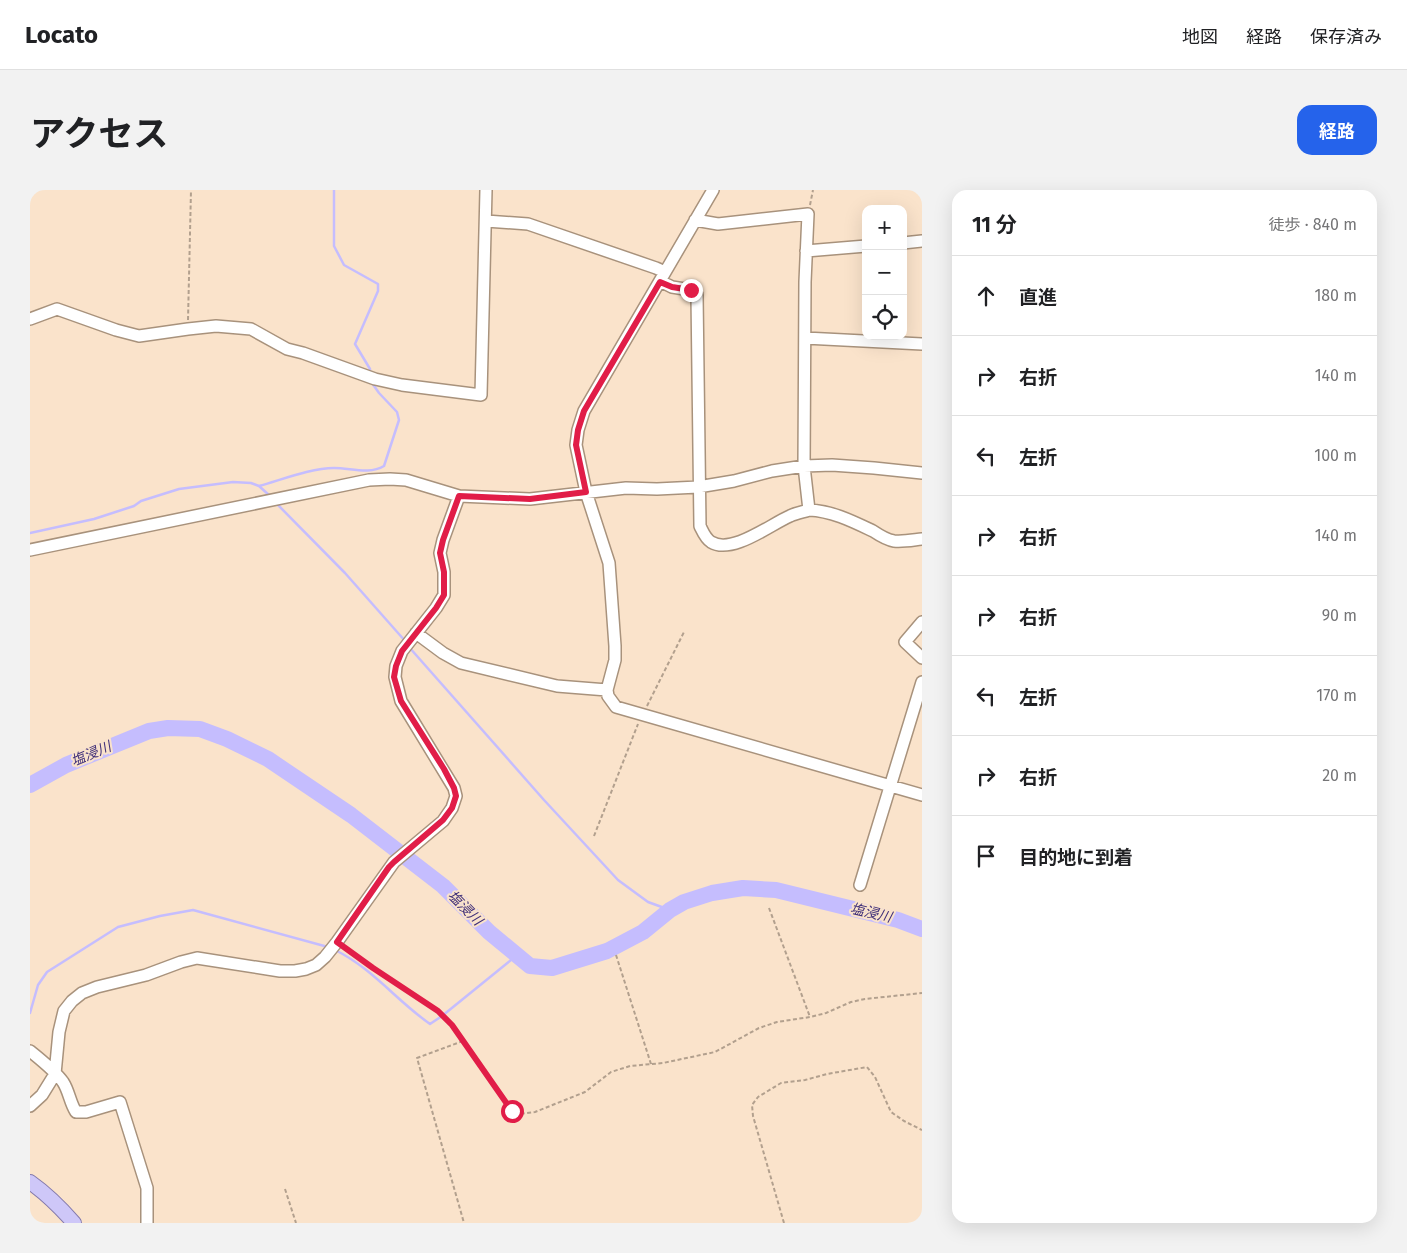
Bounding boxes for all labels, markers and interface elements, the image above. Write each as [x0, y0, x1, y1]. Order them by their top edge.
text: Locato [25, 21, 98, 49]
text: 地図 [1182, 26, 1218, 48]
text: 経路 [1246, 26, 1282, 48]
text: 保存済み [1310, 26, 1382, 48]
button: 経路 [1297, 105, 1377, 155]
text: アクセス [30, 113, 168, 155]
map controls [862, 205, 907, 340]
button: + [862, 205, 907, 250]
text: 11 分 [972, 212, 1017, 238]
text: 徒歩 · 840 m [1268, 215, 1357, 234]
button: − [862, 250, 907, 295]
route end [680, 279, 703, 302]
icon: ahead [972, 282, 1000, 310]
text: 直進 [1019, 286, 1057, 309]
text: 180 m [1314, 286, 1357, 305]
button: locate [862, 295, 907, 340]
icon: right [972, 362, 1000, 390]
text: 右折 [1019, 366, 1057, 389]
text: 140 m [1315, 366, 1357, 385]
icon: left [972, 442, 1000, 470]
text: 左折 [1019, 446, 1057, 469]
text: 100 m [1314, 446, 1357, 465]
icon: right [972, 522, 1000, 550]
text: 右折 [1019, 526, 1057, 549]
text: 140 m [1315, 526, 1357, 545]
icon: right [972, 602, 1000, 630]
text: 右折 [1019, 606, 1057, 629]
text: 90 m [1322, 606, 1357, 625]
icon: left [972, 682, 1000, 710]
text: 左折 [1019, 686, 1057, 709]
text: 170 m [1316, 686, 1357, 705]
water label: 塩浸川 [68, 737, 115, 770]
icon: right [972, 762, 1000, 790]
text: 右折 [1019, 766, 1057, 789]
text: 20 m [1322, 766, 1357, 785]
icon: arrive [972, 842, 1000, 870]
text: 目的地に到着 [1019, 846, 1133, 869]
water label: 塩浸川 [444, 887, 487, 930]
water label: 塩浸川 [849, 900, 895, 926]
route start [501, 1100, 524, 1123]

